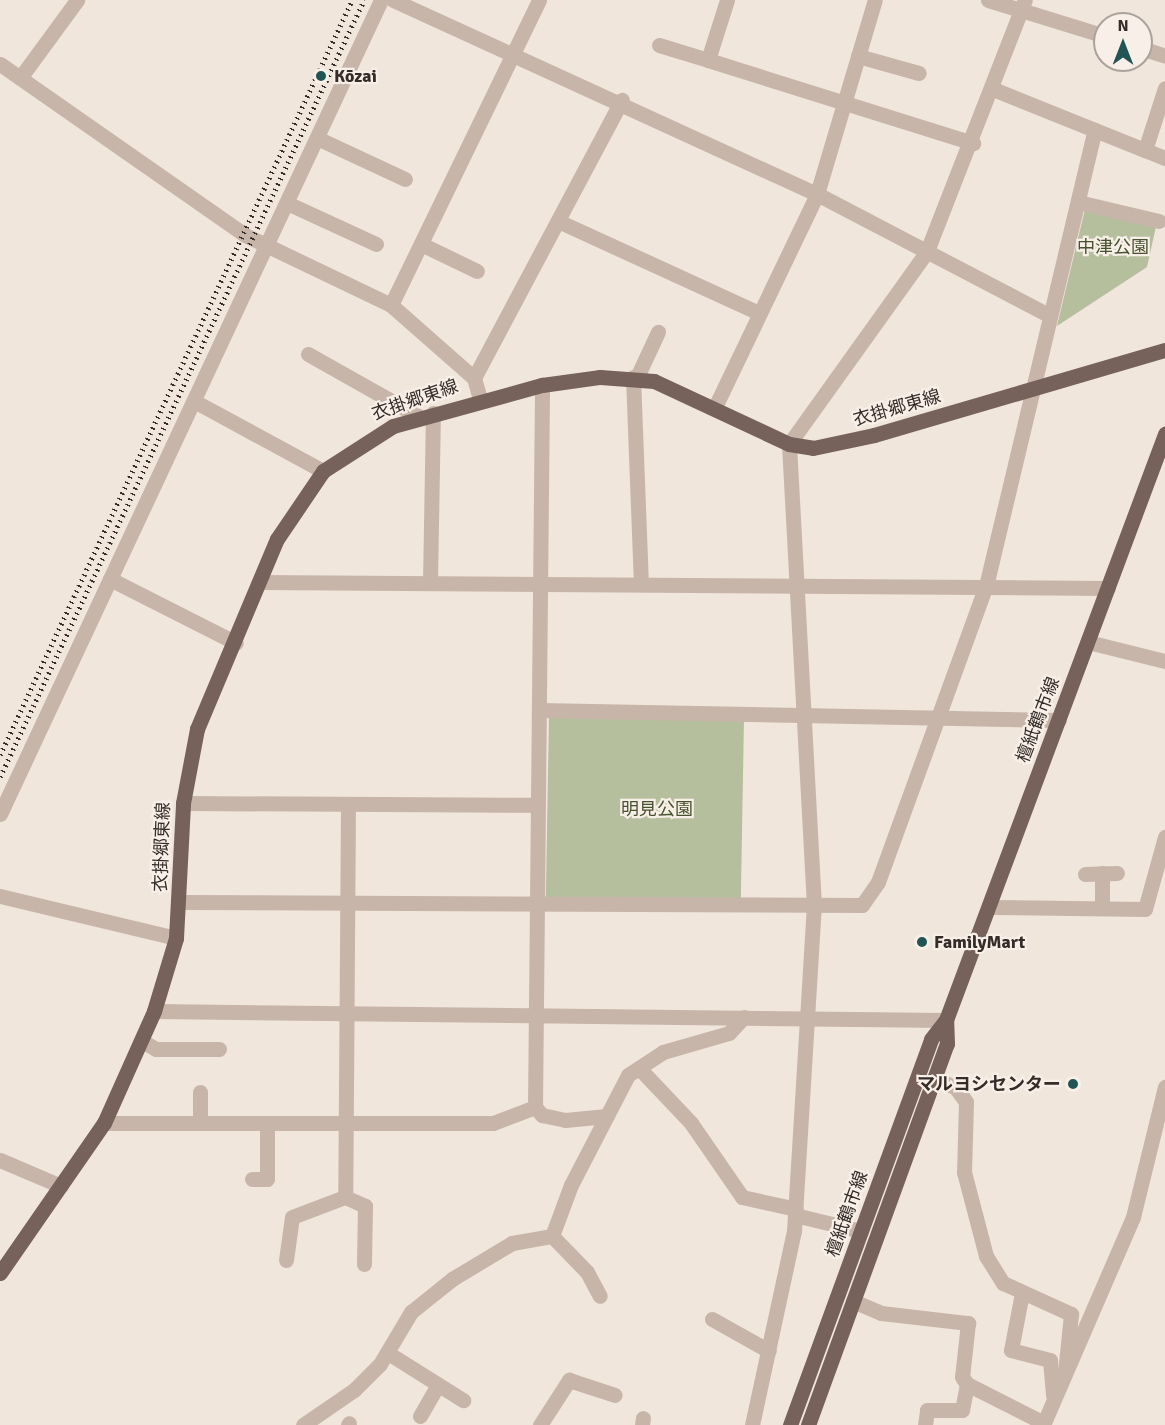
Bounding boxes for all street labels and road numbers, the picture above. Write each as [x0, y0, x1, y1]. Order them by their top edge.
street label: 衣掛郷東線 [369, 375, 461, 425]
street label: 衣掛郷東線 [851, 385, 943, 431]
street label: 檀紙鶴市線 [1012, 674, 1064, 766]
street label: 衣掛郷東線 [150, 802, 174, 892]
street label: 檀紙鶴市線 [821, 1168, 873, 1260]

